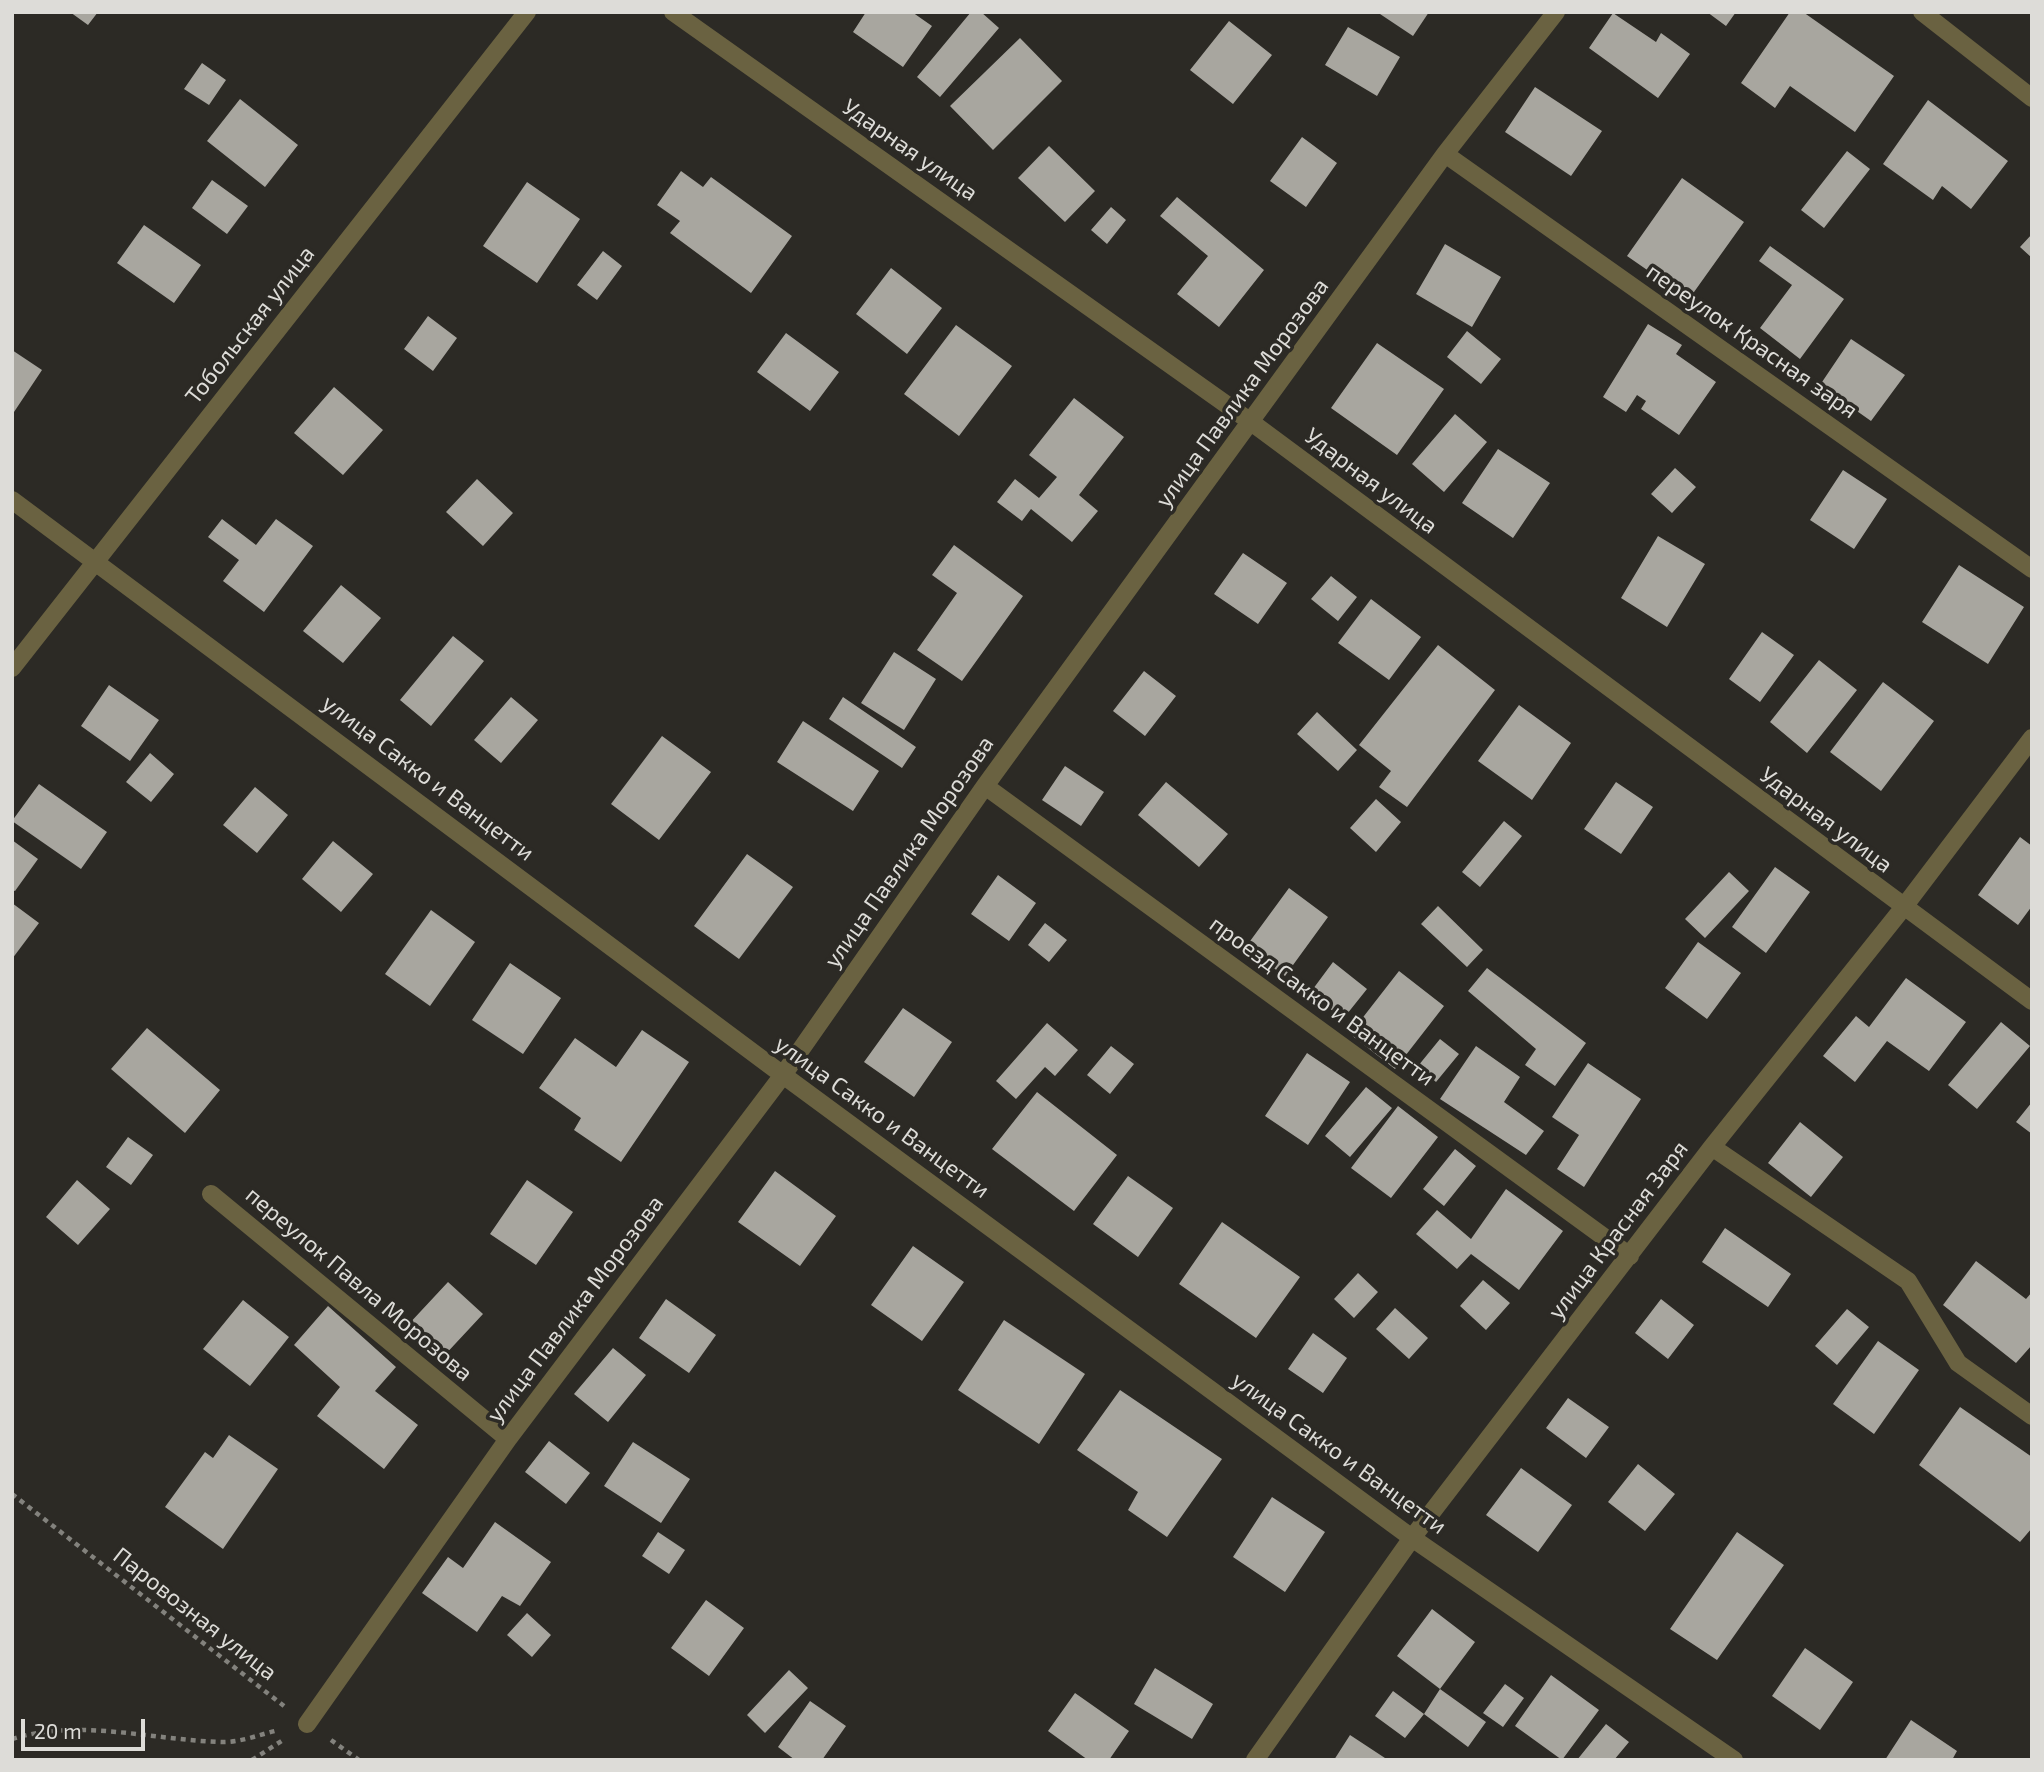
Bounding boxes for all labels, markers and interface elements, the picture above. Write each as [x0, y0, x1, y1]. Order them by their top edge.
street label: Ударная улица [837, 93, 983, 207]
street label: Тобольская улица [180, 240, 320, 410]
street label: переулок Красная заря [1641, 258, 1863, 424]
street label: улица Павлика Морозова [1150, 273, 1334, 513]
street label: Ударная улица [1299, 422, 1443, 540]
street label: улица Сакко и Ванцетти [316, 689, 540, 867]
street label: улица Павлика Морозова [818, 731, 1000, 973]
street label: Ударная улица [1754, 761, 1898, 879]
street label: проезд Сакко и Ванцетти [1204, 910, 1440, 1092]
street label: улица Сакко и Ванцетти [769, 1030, 995, 1204]
street label: улица Красная Заря [1542, 1136, 1694, 1324]
street label: переулок Павла Морозова [240, 1181, 478, 1387]
street label: улица Павлика Морозова [481, 1190, 669, 1428]
street label: улица Сакко и Ванцетти [1226, 1366, 1452, 1540]
street label: Паровозная улица [108, 1542, 282, 1686]
scale bar [24, 1706, 149, 1750]
text: 20 m [34, 1718, 82, 1743]

